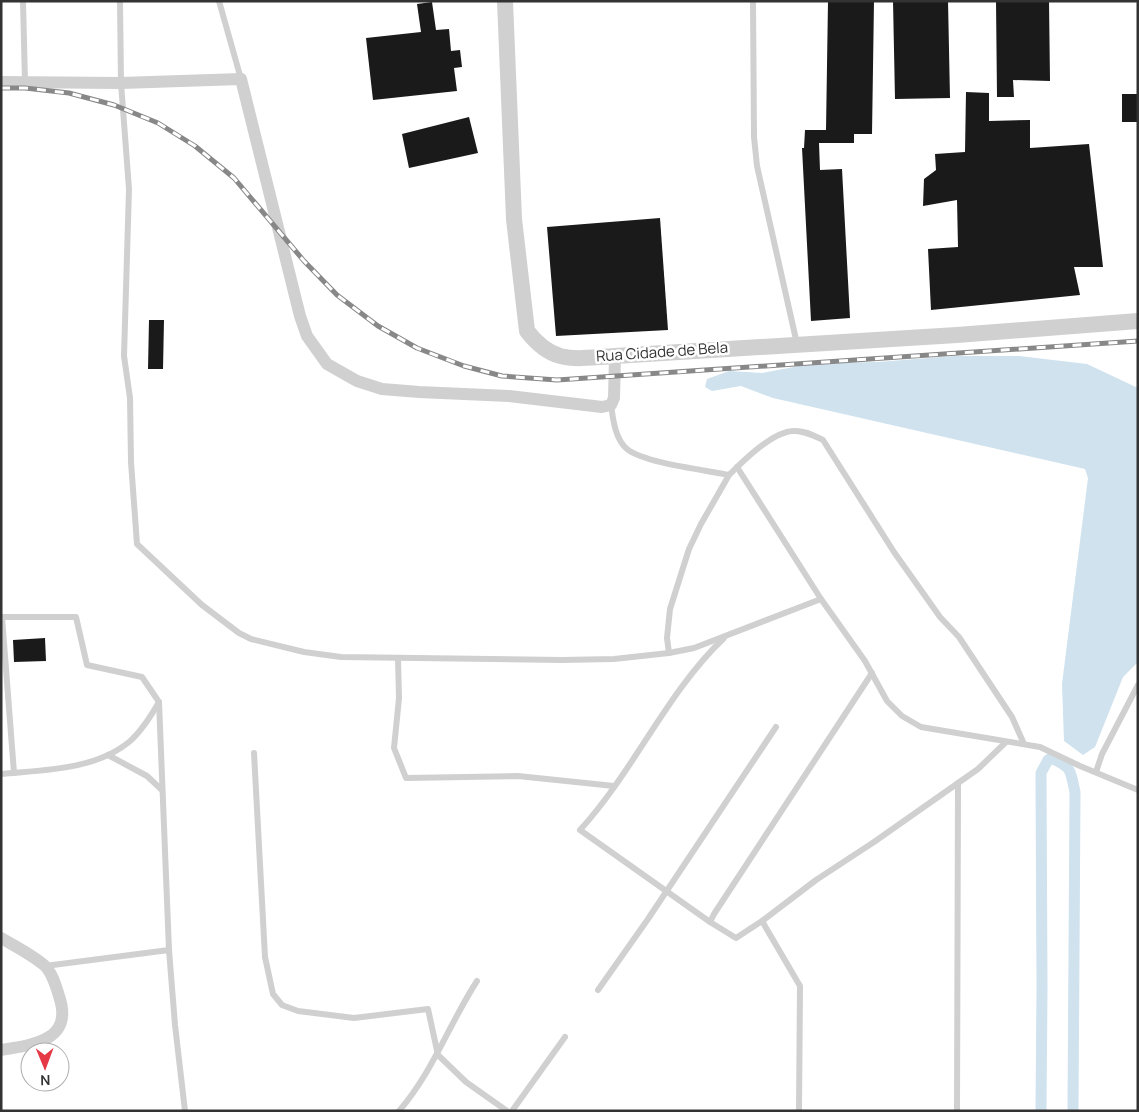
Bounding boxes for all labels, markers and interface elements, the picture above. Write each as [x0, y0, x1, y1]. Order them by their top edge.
street label: Rua Cidade de Bela [595, 336, 729, 367]
north arrow [20, 1042, 70, 1092]
text: N [40, 1071, 50, 1090]

